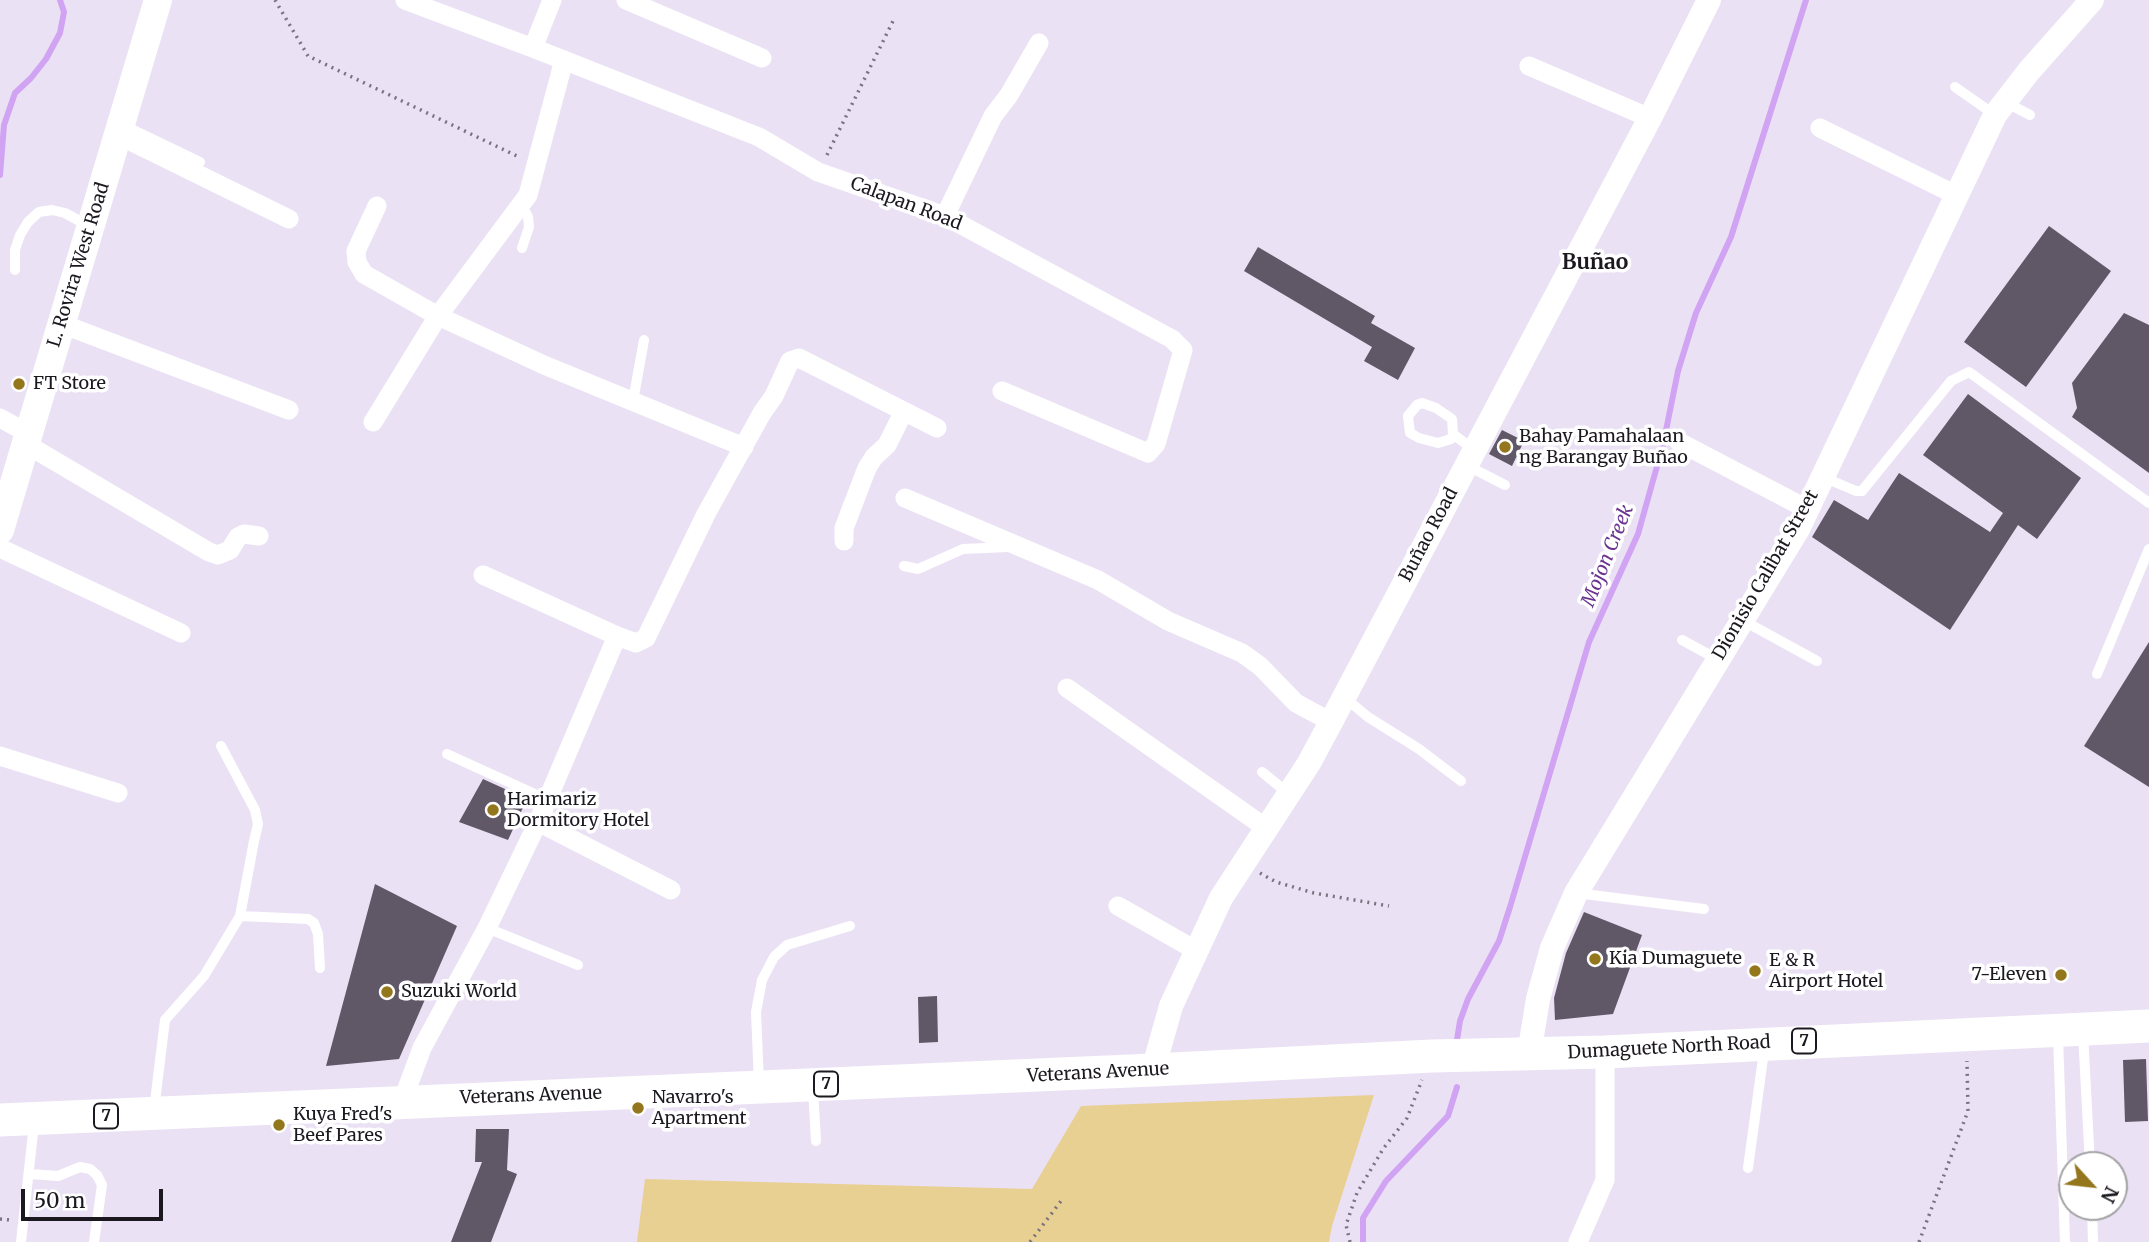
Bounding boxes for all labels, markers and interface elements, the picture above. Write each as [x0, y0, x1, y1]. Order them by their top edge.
street label: Calapan Road [847, 173, 965, 235]
street label: L. Rovira West Road [44, 180, 114, 350]
district label: Buñao [1562, 250, 1628, 276]
place label: FT Store [33, 373, 106, 395]
marker: FT Store [11, 376, 27, 392]
place label: Bahay Pamahalaan ng Barangay Buñao [1519, 426, 1688, 468]
marker: Bahay Pamahalaan ng Barangay Buñao [1497, 439, 1513, 455]
street label: Buñao Road [1395, 484, 1463, 586]
street label: Dionisio Calibat Street [1708, 486, 1824, 664]
water label: Mojon Creek [1577, 502, 1639, 610]
place label: Harimariz Dormitory Hotel [507, 789, 649, 832]
marker: Harimariz Dormitory Hotel [485, 802, 501, 818]
place label: Kia Dumaguete [1609, 948, 1742, 970]
place label: E & R Airport Hotel [1769, 950, 1883, 992]
marker: Kia Dumaguete [1587, 951, 1603, 967]
marker: E & R Airport Hotel [1747, 963, 1763, 979]
place label: 7-Eleven [1971, 964, 2047, 986]
marker: 7-Eleven [2053, 967, 2069, 983]
place label: Suzuki World [401, 981, 517, 1003]
marker: Suzuki World [379, 984, 395, 1000]
road number: 7 [1792, 1028, 1816, 1054]
street label: Dumaguete North Road [1567, 1032, 1771, 1064]
street label: Veterans Avenue [1026, 1058, 1170, 1088]
road number: 7 [814, 1072, 838, 1096]
street label: Veterans Avenue [460, 1083, 602, 1109]
place label: Navarro's Apartment [652, 1087, 747, 1130]
marker: Navarro's Apartment [630, 1100, 646, 1116]
road number: 7 [94, 1104, 118, 1128]
place label: Kuya Fred's Beef Pares [293, 1104, 392, 1146]
marker: Kuya Fred's Beef Pares [271, 1117, 287, 1133]
north arrow [2058, 1151, 2128, 1221]
scale bar [24, 1176, 166, 1220]
text: N [2096, 1182, 2124, 1207]
text: 50 m [34, 1187, 85, 1214]

